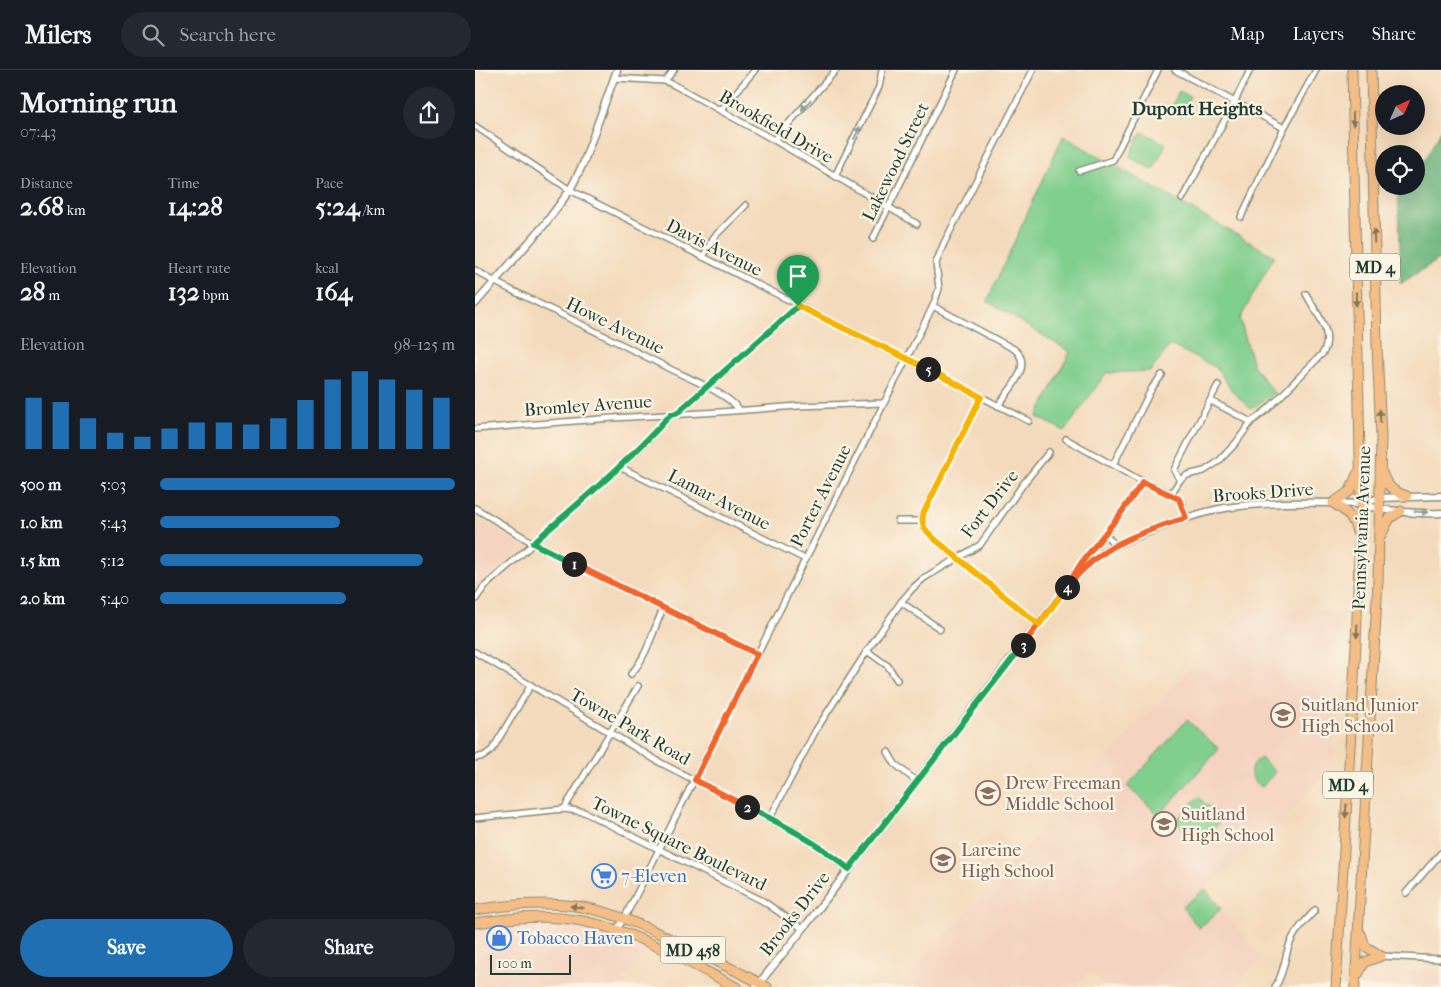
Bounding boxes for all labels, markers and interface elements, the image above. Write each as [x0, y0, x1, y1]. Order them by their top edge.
search box [121, 12, 471, 57]
text: Milers [25, 21, 91, 49]
icon: search [139, 21, 167, 49]
text: Search here [179, 24, 276, 46]
text: Map [1230, 24, 1264, 45]
text: Layers [1292, 24, 1344, 45]
text: Share [1372, 24, 1416, 45]
north arrow [1375, 85, 1425, 135]
map controls [1375, 85, 1425, 195]
text: Morning run [20, 86, 177, 119]
street label: Brookfield Drive [715, 86, 837, 168]
button: share [403, 87, 455, 139]
district label: Dupont Heights [1132, 98, 1263, 120]
one-way arrow [800, 99, 811, 112]
street label: Lakewood Street [858, 99, 934, 225]
one-way arrow [1349, 111, 1357, 127]
text: 07:43 [20, 122, 56, 141]
one-way arrow [854, 126, 862, 140]
button: locate [1375, 145, 1425, 195]
text: Distance [20, 175, 73, 192]
text: Time [168, 175, 199, 192]
text: Pace [315, 175, 343, 192]
text: 2.68 [20, 192, 64, 221]
text: 14:28 [168, 192, 223, 221]
text: 5:24 [315, 192, 360, 221]
text: km [64, 202, 86, 219]
text: /km [360, 202, 385, 219]
street label: Davis Avenue [663, 215, 765, 281]
one-way arrow [1370, 228, 1378, 244]
road number: MD 4 [1350, 253, 1400, 280]
pin [777, 255, 819, 306]
text: Elevation [20, 260, 77, 277]
text: Heart rate [168, 260, 230, 277]
text: kcal [315, 260, 339, 277]
icon: arrive [784, 262, 812, 290]
text: 28 [20, 277, 45, 306]
text: 132 [168, 277, 200, 306]
text: 164 [315, 277, 352, 306]
text: m [45, 287, 60, 304]
text: bpm [200, 287, 229, 304]
one-way arrow [1353, 291, 1361, 307]
street label: Howe Avenue [562, 293, 668, 359]
text: Elevation [20, 335, 85, 354]
text: 98–125 m [394, 335, 455, 354]
pin: 5 [915, 356, 941, 382]
text: 5 [925, 361, 932, 378]
street label: Bromley Avenue [523, 391, 653, 421]
one-way arrow [1376, 408, 1384, 424]
street label: Porter Avenue [786, 441, 856, 551]
street label: Pennsylvania Avenue [1349, 445, 1375, 610]
street label: Lamar Avenue [664, 465, 774, 535]
street label: Fort Drive [957, 466, 1023, 542]
text: 500 m [20, 475, 61, 494]
text: 5:03 [100, 475, 126, 494]
street label: Brooks Drive [1212, 479, 1314, 507]
one-way arrow [1413, 509, 1429, 517]
text: 1.0 km [20, 513, 63, 532]
text: 5:43 [100, 513, 127, 532]
text: 1.5 km [20, 551, 60, 570]
text: 5:12 [100, 551, 125, 570]
pin: 1 [561, 552, 587, 576]
text: 1 [572, 556, 577, 573]
pin: 4 [1055, 574, 1079, 600]
text: 4 [1063, 579, 1072, 596]
text: 2.0 km [20, 589, 65, 608]
text: 5:40 [100, 589, 129, 608]
one-way arrow [1352, 624, 1360, 640]
pin: 3 [1011, 632, 1035, 658]
text: 3 [1021, 637, 1026, 654]
street label: Towne Park Road [566, 684, 694, 770]
place label: Suitland Junior High School [1301, 695, 1419, 737]
school or university icon: Suitland Junior High School [1270, 702, 1296, 728]
road number: MD 4 [1323, 772, 1373, 798]
place label: Drew Freeman Middle School [1005, 773, 1122, 815]
school or university icon: Drew Freeman Middle School [975, 780, 1001, 806]
street label: Towne Square Boulevard [588, 792, 770, 896]
pin: 2 [735, 794, 759, 820]
text: 2 [744, 799, 751, 816]
one-way arrow [1342, 803, 1350, 819]
place label: Suitland High School [1181, 804, 1274, 846]
school or university icon: Suitland High School [1151, 811, 1177, 837]
place label: Lareine High School [961, 840, 1054, 882]
school or university icon: Lareine High School [930, 847, 956, 873]
supermarket icon: 7-Eleven [591, 863, 617, 889]
place label: 7-Eleven [621, 866, 687, 887]
street label: Brooks Drive [756, 868, 834, 960]
one-way arrow [569, 902, 585, 910]
button: Save [20, 919, 233, 977]
button: Share [243, 919, 455, 977]
shop icon: Tobacco Haven [486, 925, 512, 951]
place label: Tobacco Haven [517, 928, 634, 949]
road number: MD 458 [661, 936, 725, 964]
scale bar [490, 952, 571, 975]
text: 100 m [497, 955, 532, 972]

